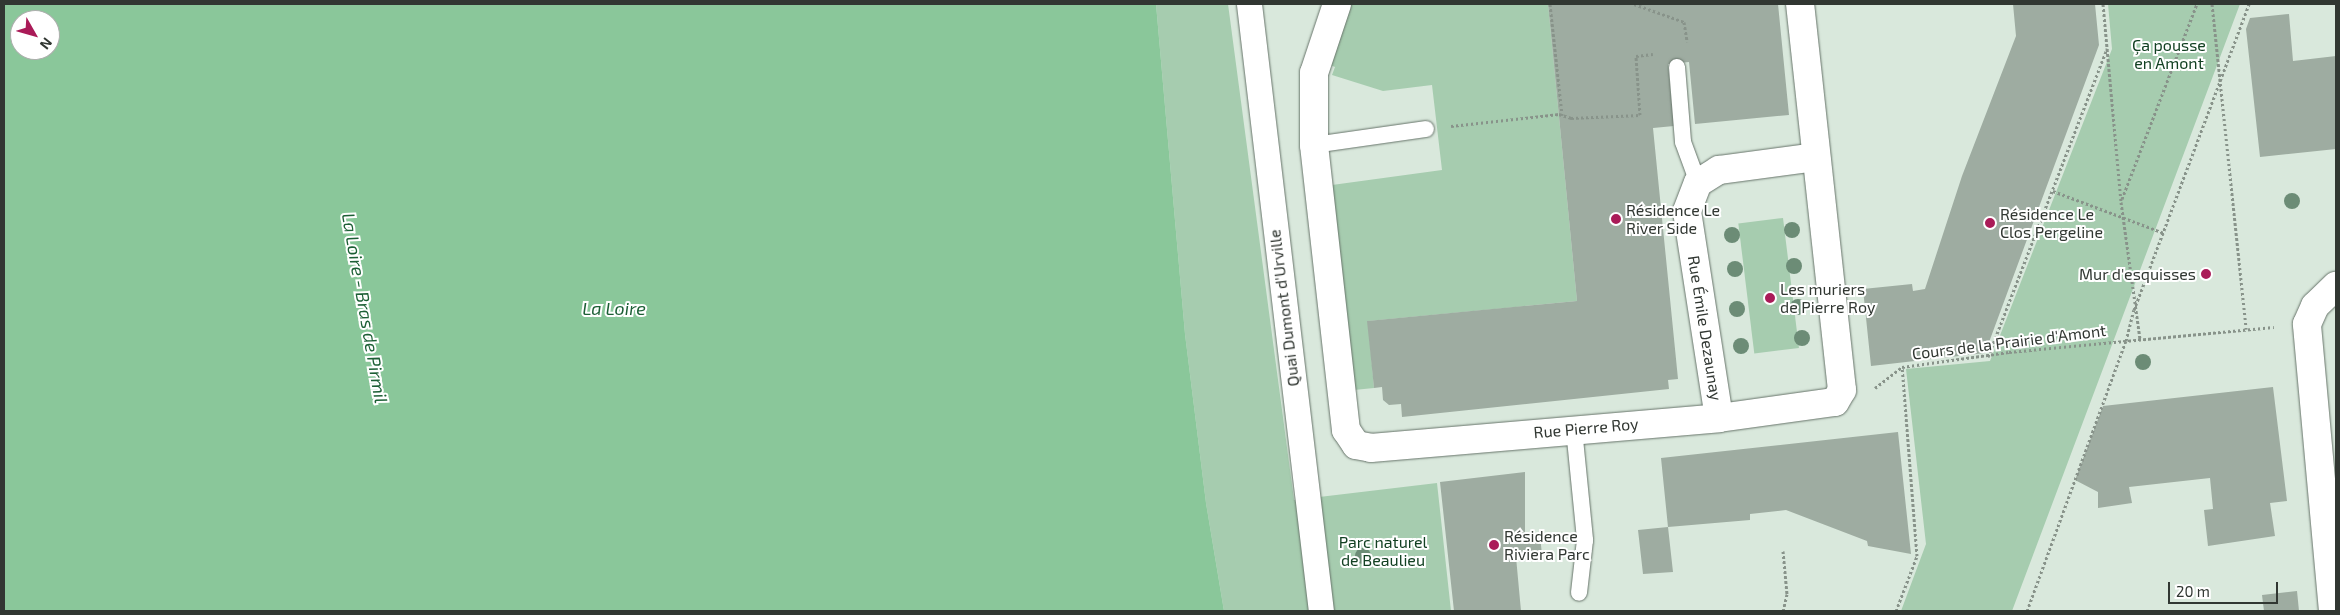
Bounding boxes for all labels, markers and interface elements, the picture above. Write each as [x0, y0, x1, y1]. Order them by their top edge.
north arrow [10, 10, 60, 60]
text: N [37, 35, 56, 53]
park label: Ça pousse en Amont [2132, 35, 2206, 73]
place label: Résidence Le River Side [1626, 200, 1720, 238]
place label: Résidence Le Clos Pergeline [2000, 204, 2103, 242]
water label: La Loire - Bras de Pirmil [338, 211, 392, 405]
marker: Résidence Le River Side [1610, 213, 1622, 225]
marker: Résidence Le Clos Pergeline [1984, 217, 1996, 229]
street label: Quai Dumont d'Urville [1265, 228, 1303, 388]
street label: Rue Émile Dezaunay [1684, 254, 1726, 402]
place label: Mur d'esquisses [2079, 264, 2196, 284]
marker: Mur d'esquisses [2200, 268, 2212, 280]
place label: Les muriers de Pierre Roy [1780, 279, 1875, 317]
marker: Les muriers de Pierre Roy [1764, 292, 1776, 304]
water label: La Loire [582, 297, 646, 319]
street label: Cours de la Prairie d'Amont [1911, 321, 2107, 363]
street label: Rue Pierre Roy [1533, 414, 1639, 442]
place label: Résidence Riviera Parc [1504, 526, 1590, 564]
park label: Parc naturel de Beaulieu [1339, 532, 1427, 570]
marker: Résidence Riviera Parc [1488, 539, 1500, 551]
scale bar [2170, 572, 2280, 604]
text: 20 m [2176, 582, 2210, 600]

